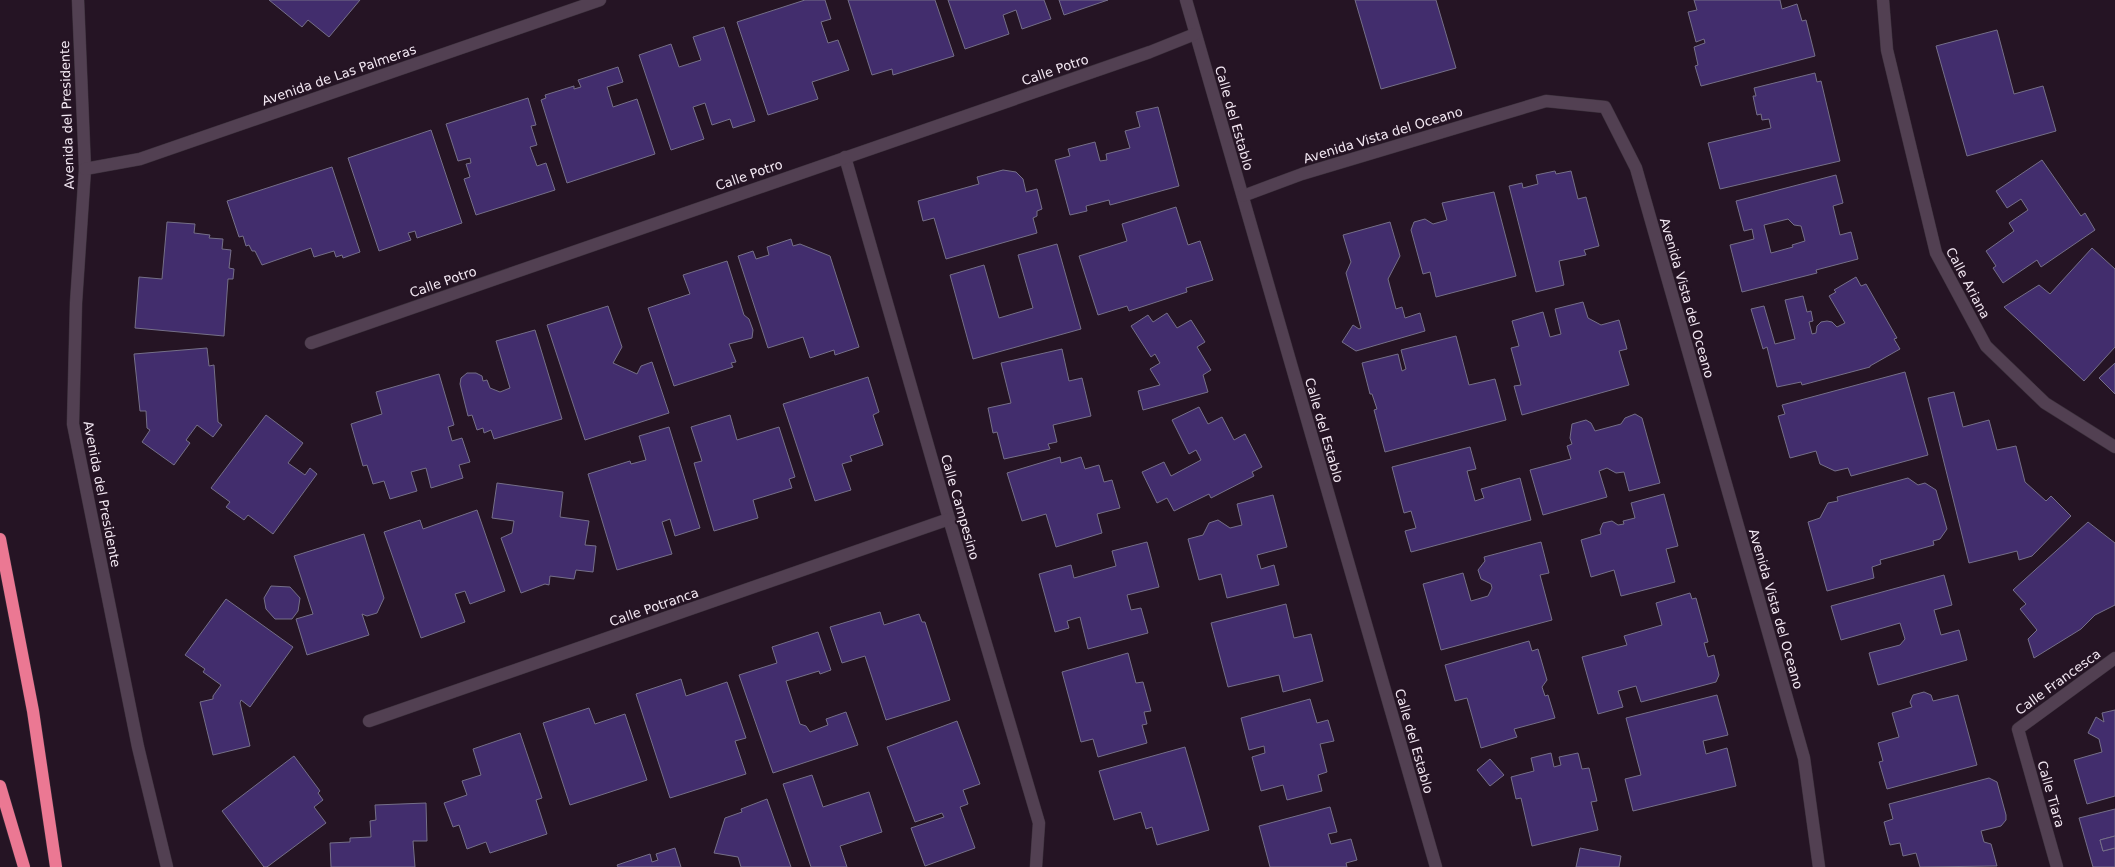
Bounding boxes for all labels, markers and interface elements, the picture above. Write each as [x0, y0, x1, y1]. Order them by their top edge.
street label: Avenida del Presidente [57, 40, 77, 190]
street label: Avenida de Las Palmeras [260, 41, 418, 108]
street label: Calle Potro [1020, 52, 1090, 88]
street label: Calle del Establo [1212, 64, 1256, 172]
street label: Avenida Vista del Oceano [1302, 104, 1464, 166]
street label: Calle Potro [714, 157, 784, 193]
street label: Avenida Vista del Oceano [1657, 216, 1717, 380]
street label: Calle Ariana [1943, 245, 1993, 321]
street label: Calle Potro [408, 264, 478, 300]
street label: Calle del Establo [1302, 376, 1346, 484]
street label: Avenida del Presidente [80, 420, 124, 568]
street label: Calle Campesino [938, 453, 982, 561]
street label: Avenida Vista del Oceano [1746, 527, 1806, 691]
street label: Calle Potranca [607, 585, 701, 629]
street label: Calle Francesca [2013, 646, 2103, 718]
street label: Calle del Establo [1392, 687, 1436, 795]
street label: Calle Tiara [2034, 759, 2068, 829]

